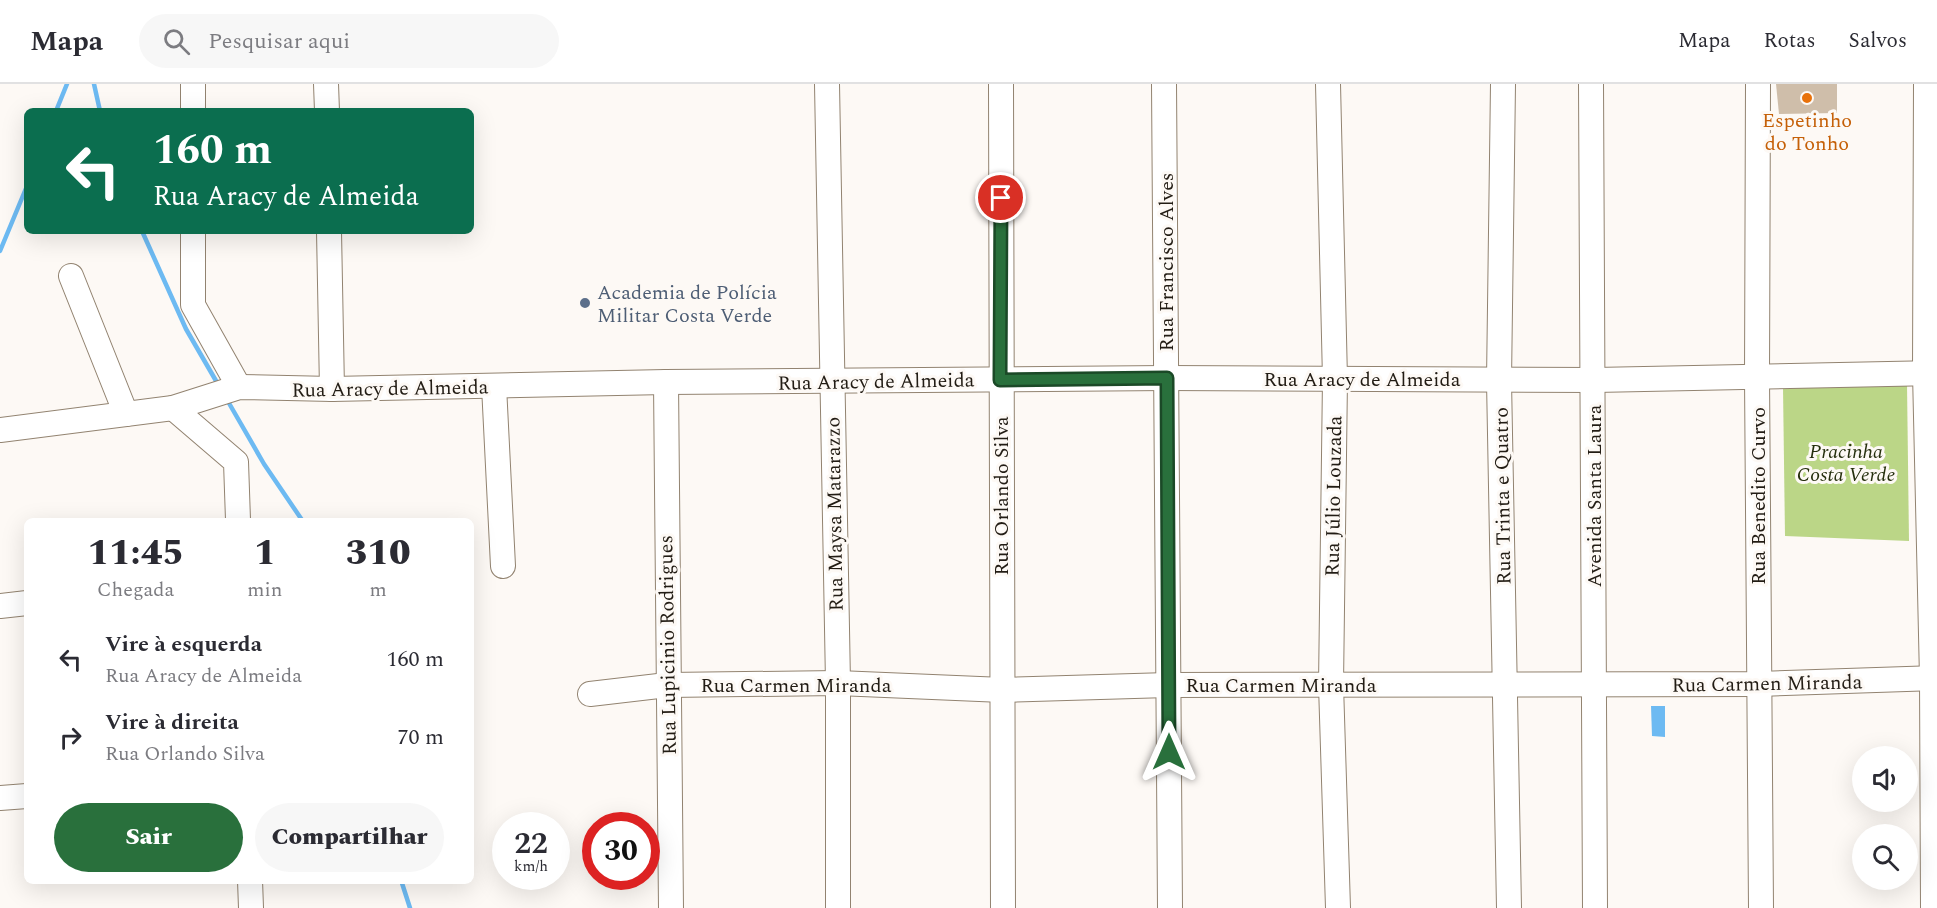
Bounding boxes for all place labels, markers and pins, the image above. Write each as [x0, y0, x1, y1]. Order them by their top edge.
marker: Espetinho do Tonho [1800, 91, 1814, 105]
place label: Espetinho do Tonho [1762, 106, 1852, 159]
pin [975, 172, 1026, 223]
place label: Academia de Polícia Militar Costa Verde [597, 278, 777, 331]
marker: Academia de Polícia Militar Costa Verde [578, 296, 592, 310]

